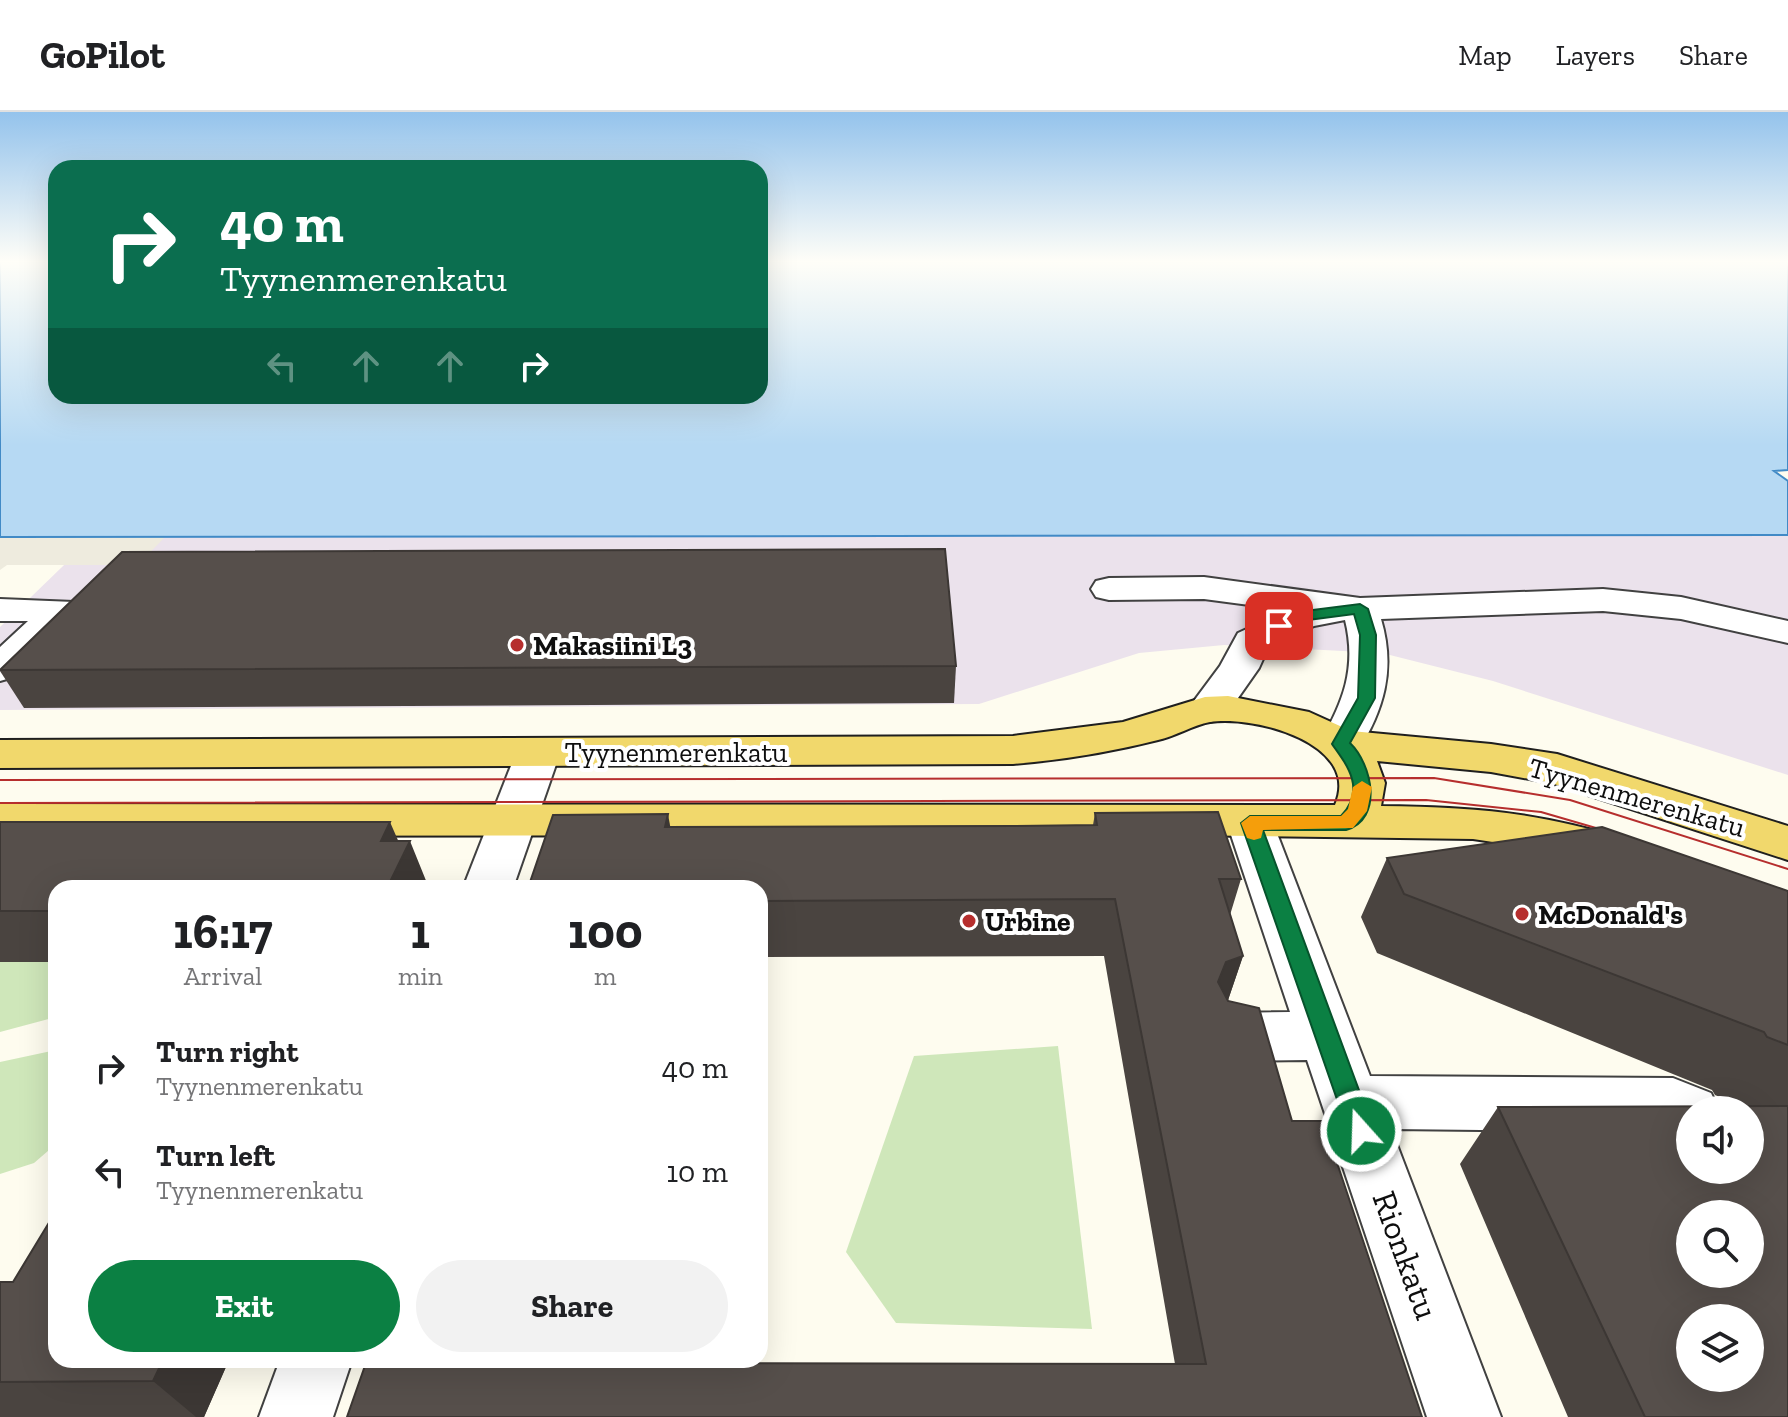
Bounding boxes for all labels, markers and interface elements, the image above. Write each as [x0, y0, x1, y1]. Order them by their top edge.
text: GoPilot [40, 32, 165, 78]
text: Map [1458, 39, 1512, 72]
text: Layers [1556, 39, 1635, 72]
text: Share [1679, 39, 1748, 72]
text: 40 m [220, 189, 344, 256]
icon: right [88, 192, 192, 296]
text: Tyynenmerenkatu [220, 257, 507, 300]
icon: left [260, 344, 304, 388]
icon: ahead [344, 344, 388, 388]
icon: ahead [428, 344, 472, 388]
icon: right [512, 344, 556, 388]
pin [1245, 592, 1313, 660]
icon: arrive [1257, 604, 1301, 648]
place label: Makasiini L3 [533, 629, 692, 662]
marker: Makasiini L3 [508, 636, 526, 654]
street label: Tyynenmerenkatu [564, 736, 788, 769]
street label: Tyynenmerenkatu [1525, 751, 1749, 844]
place label: McDonald's [1538, 898, 1683, 931]
text: 16:17 [173, 903, 273, 960]
text: 1 [411, 903, 430, 960]
text: 100 [568, 903, 643, 960]
place label: Urbine [985, 905, 1071, 938]
marker: McDonald's [1513, 905, 1531, 923]
marker: Urbine [960, 912, 978, 930]
text: Arrival [184, 960, 262, 992]
text: min [398, 960, 443, 992]
text: m [594, 960, 617, 992]
text: Turn right [156, 1034, 298, 1070]
icon: right [88, 1046, 132, 1090]
text: 40 m [662, 1050, 728, 1086]
text: Tyynenmerenkatu [156, 1070, 363, 1102]
position arrow [1319, 1089, 1403, 1173]
map controls [1676, 1096, 1764, 1392]
button: sound [1676, 1096, 1764, 1184]
text: Turn left [156, 1138, 275, 1174]
icon: left [88, 1150, 132, 1194]
text: 10 m [666, 1154, 728, 1190]
text: Tyynenmerenkatu [156, 1174, 363, 1206]
street label: Rionkatu [1363, 1186, 1448, 1325]
button: search [1676, 1200, 1764, 1288]
button: Exit [88, 1260, 400, 1352]
button: Share [416, 1260, 728, 1352]
button: layers [1676, 1304, 1764, 1392]

